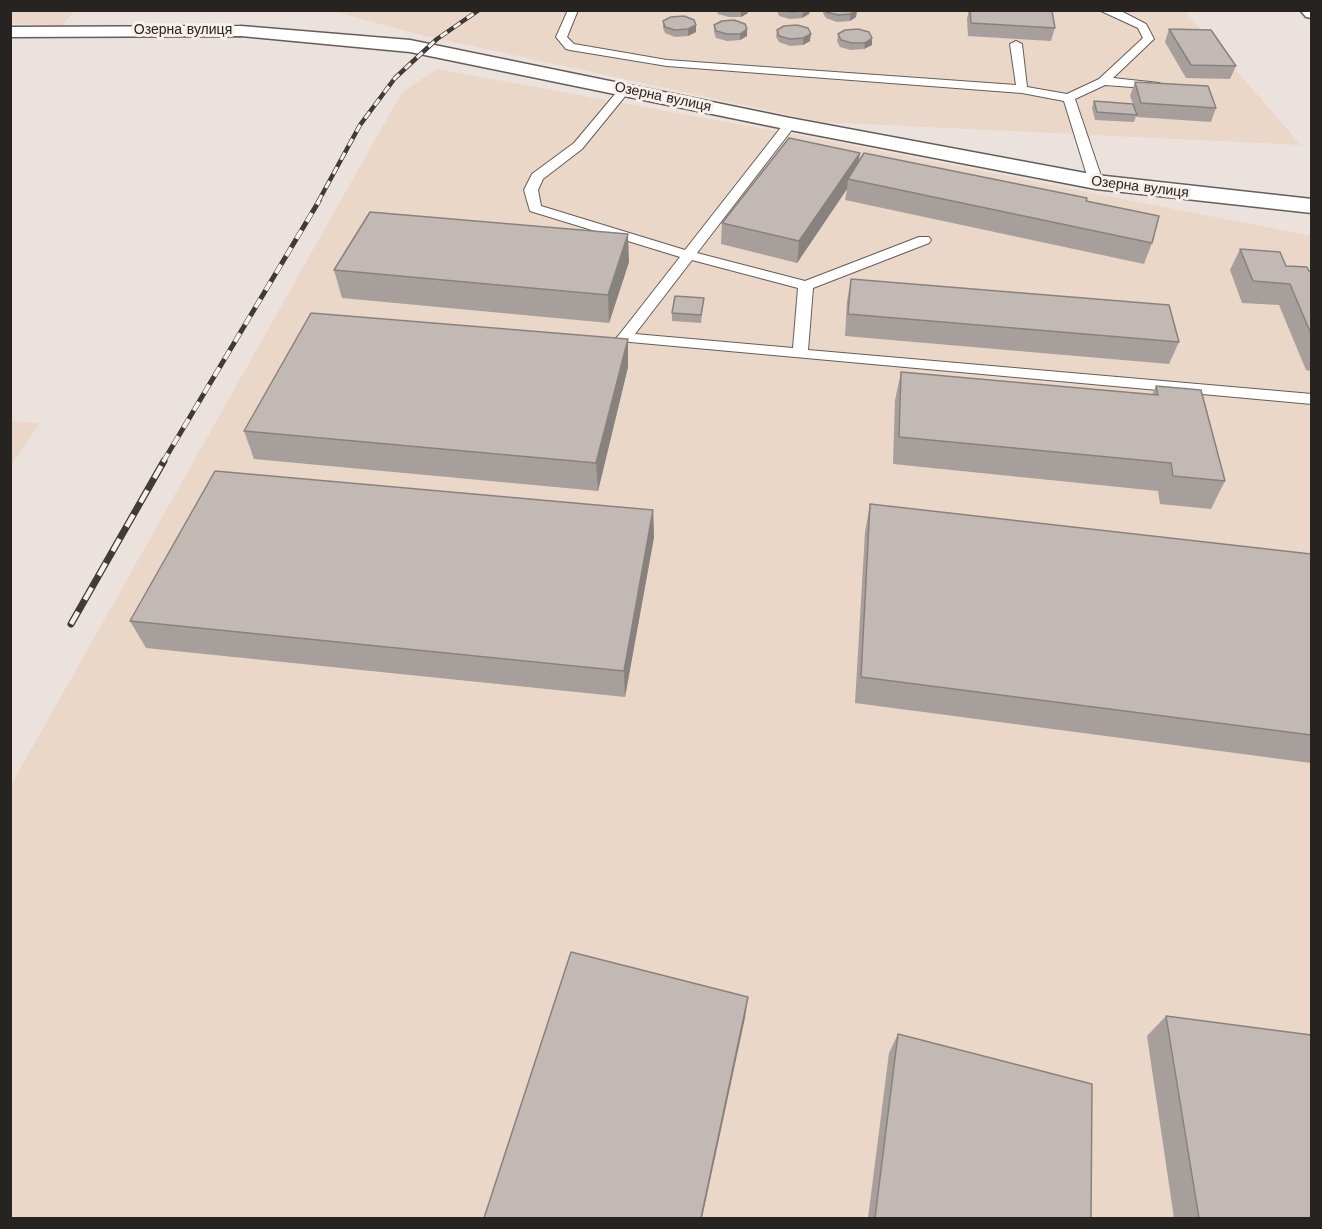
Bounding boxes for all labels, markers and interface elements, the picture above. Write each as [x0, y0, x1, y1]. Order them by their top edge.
street label: Озерна вулиця [134, 22, 232, 38]
street label: Озерна вулиця [613, 79, 713, 115]
street label: Озерна вулиця [1090, 173, 1190, 201]

